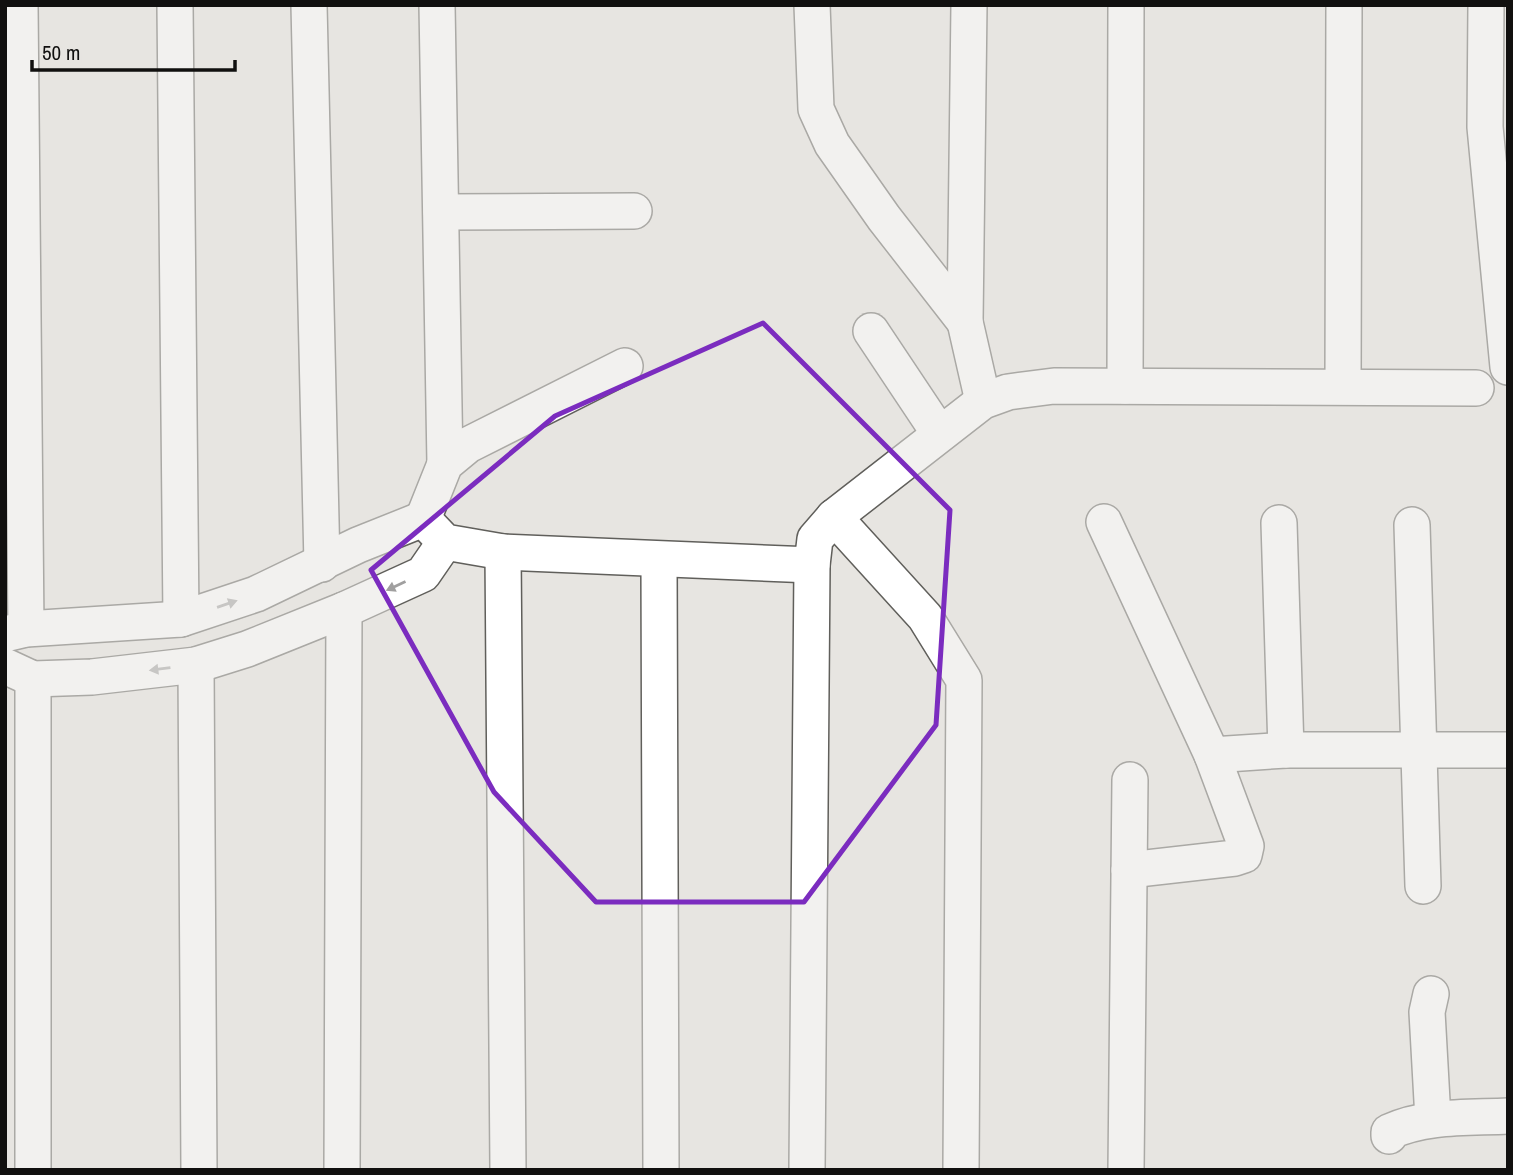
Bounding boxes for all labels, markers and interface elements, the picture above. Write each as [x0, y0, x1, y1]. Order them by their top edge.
scale bar [32, 28, 234, 72]
text: 50 m [42, 38, 80, 67]
one-way arrow [386, 580, 406, 592]
one-way arrow [217, 598, 238, 609]
one-way arrow [148, 663, 170, 674]

